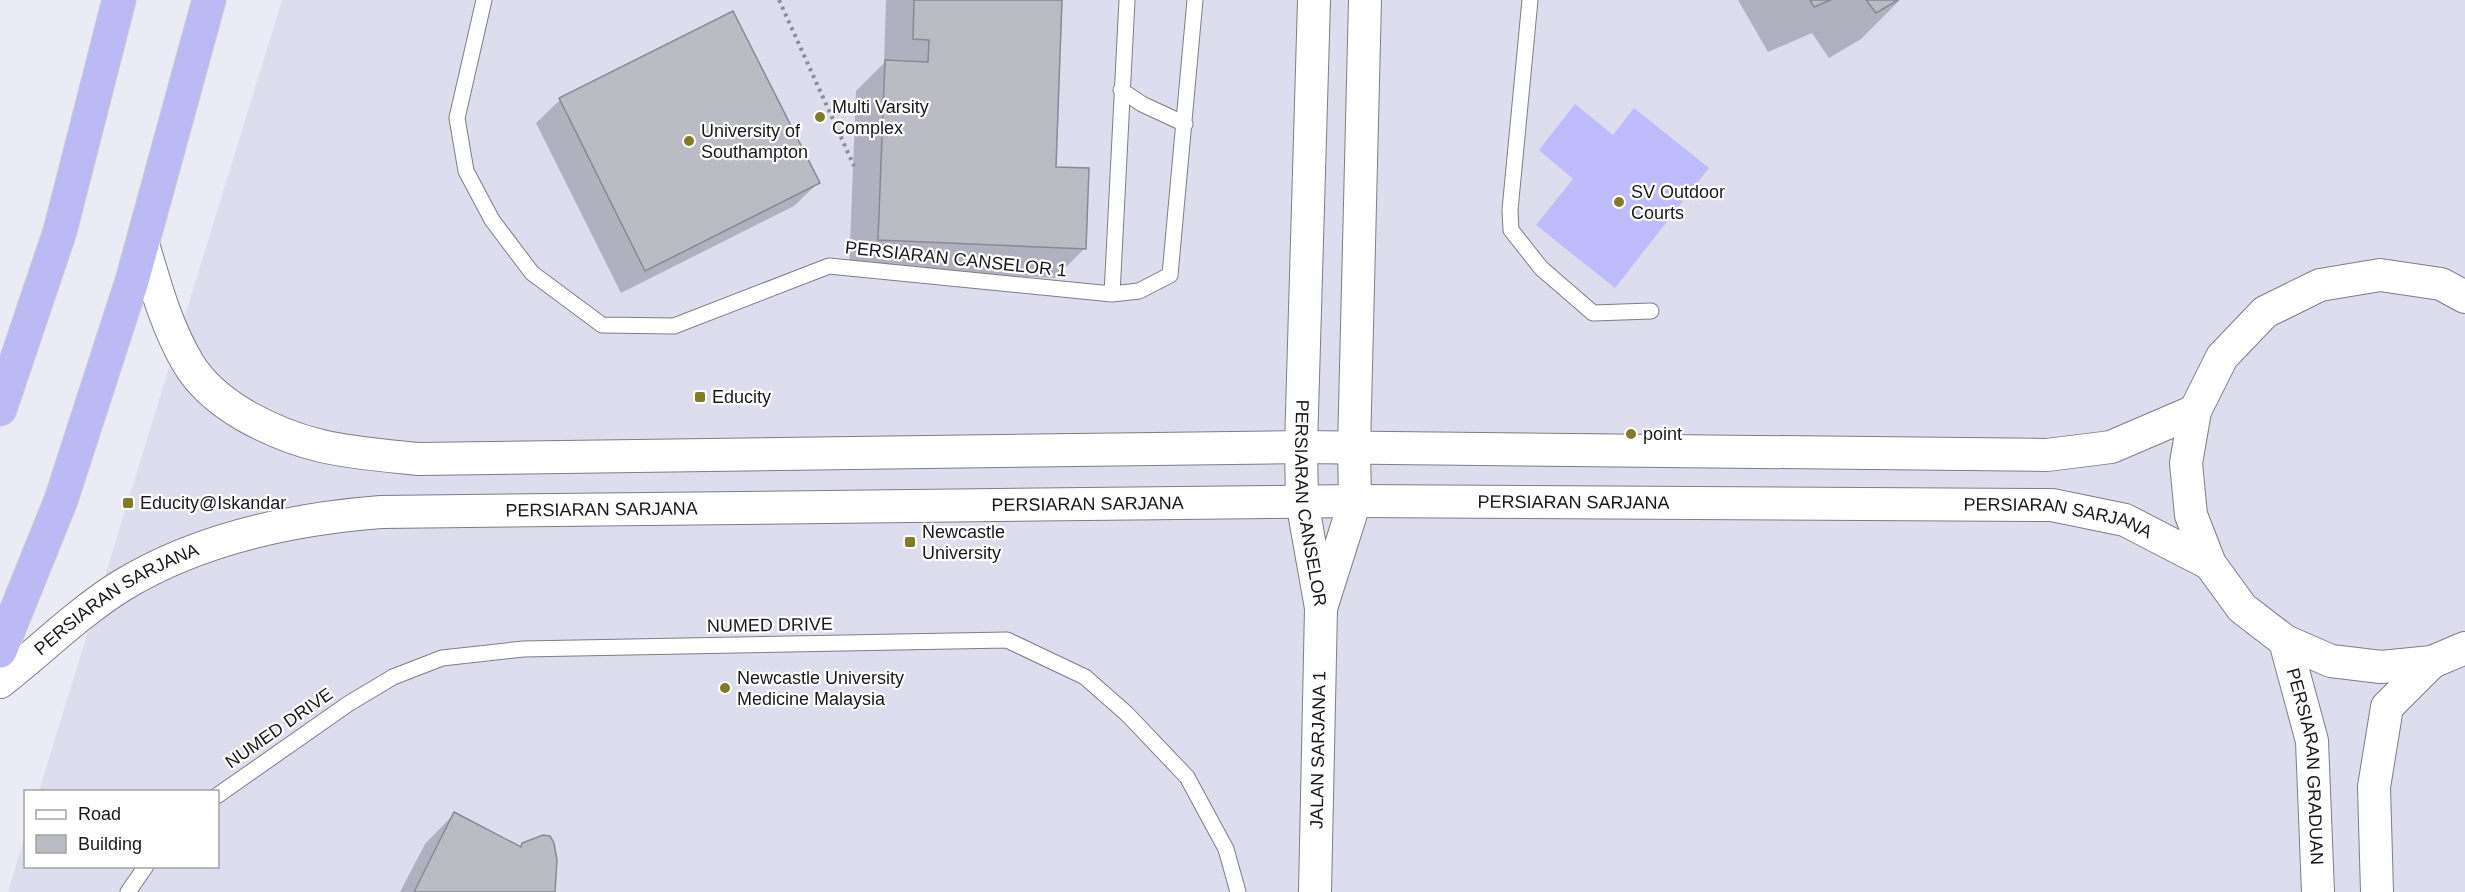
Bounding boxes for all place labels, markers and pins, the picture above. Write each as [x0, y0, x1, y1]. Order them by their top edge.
place label: Multi Varsity Complex [832, 97, 929, 138]
marker: Multi Varsity Complex [813, 110, 827, 124]
place label: University of Southampton [701, 121, 808, 162]
marker: University of Southampton [682, 134, 696, 148]
place label: SV Outdoor Courts [1631, 182, 1725, 223]
marker: SV Outdoor Courts [1612, 195, 1626, 209]
place label: Educity [712, 387, 771, 407]
marker: Educity [693, 390, 707, 404]
place label: point [1643, 424, 1682, 444]
marker: point [1624, 427, 1638, 441]
place label: Educity@Iskandar [140, 493, 286, 513]
marker: Educity@Iskandar [121, 496, 135, 510]
place label: Newcastle University [922, 522, 1005, 563]
marker: Newcastle University [903, 535, 917, 549]
place label: Newcastle University Medicine Malaysia [737, 668, 904, 709]
marker: Newcastle University Medicine Malaysia [718, 681, 732, 695]

